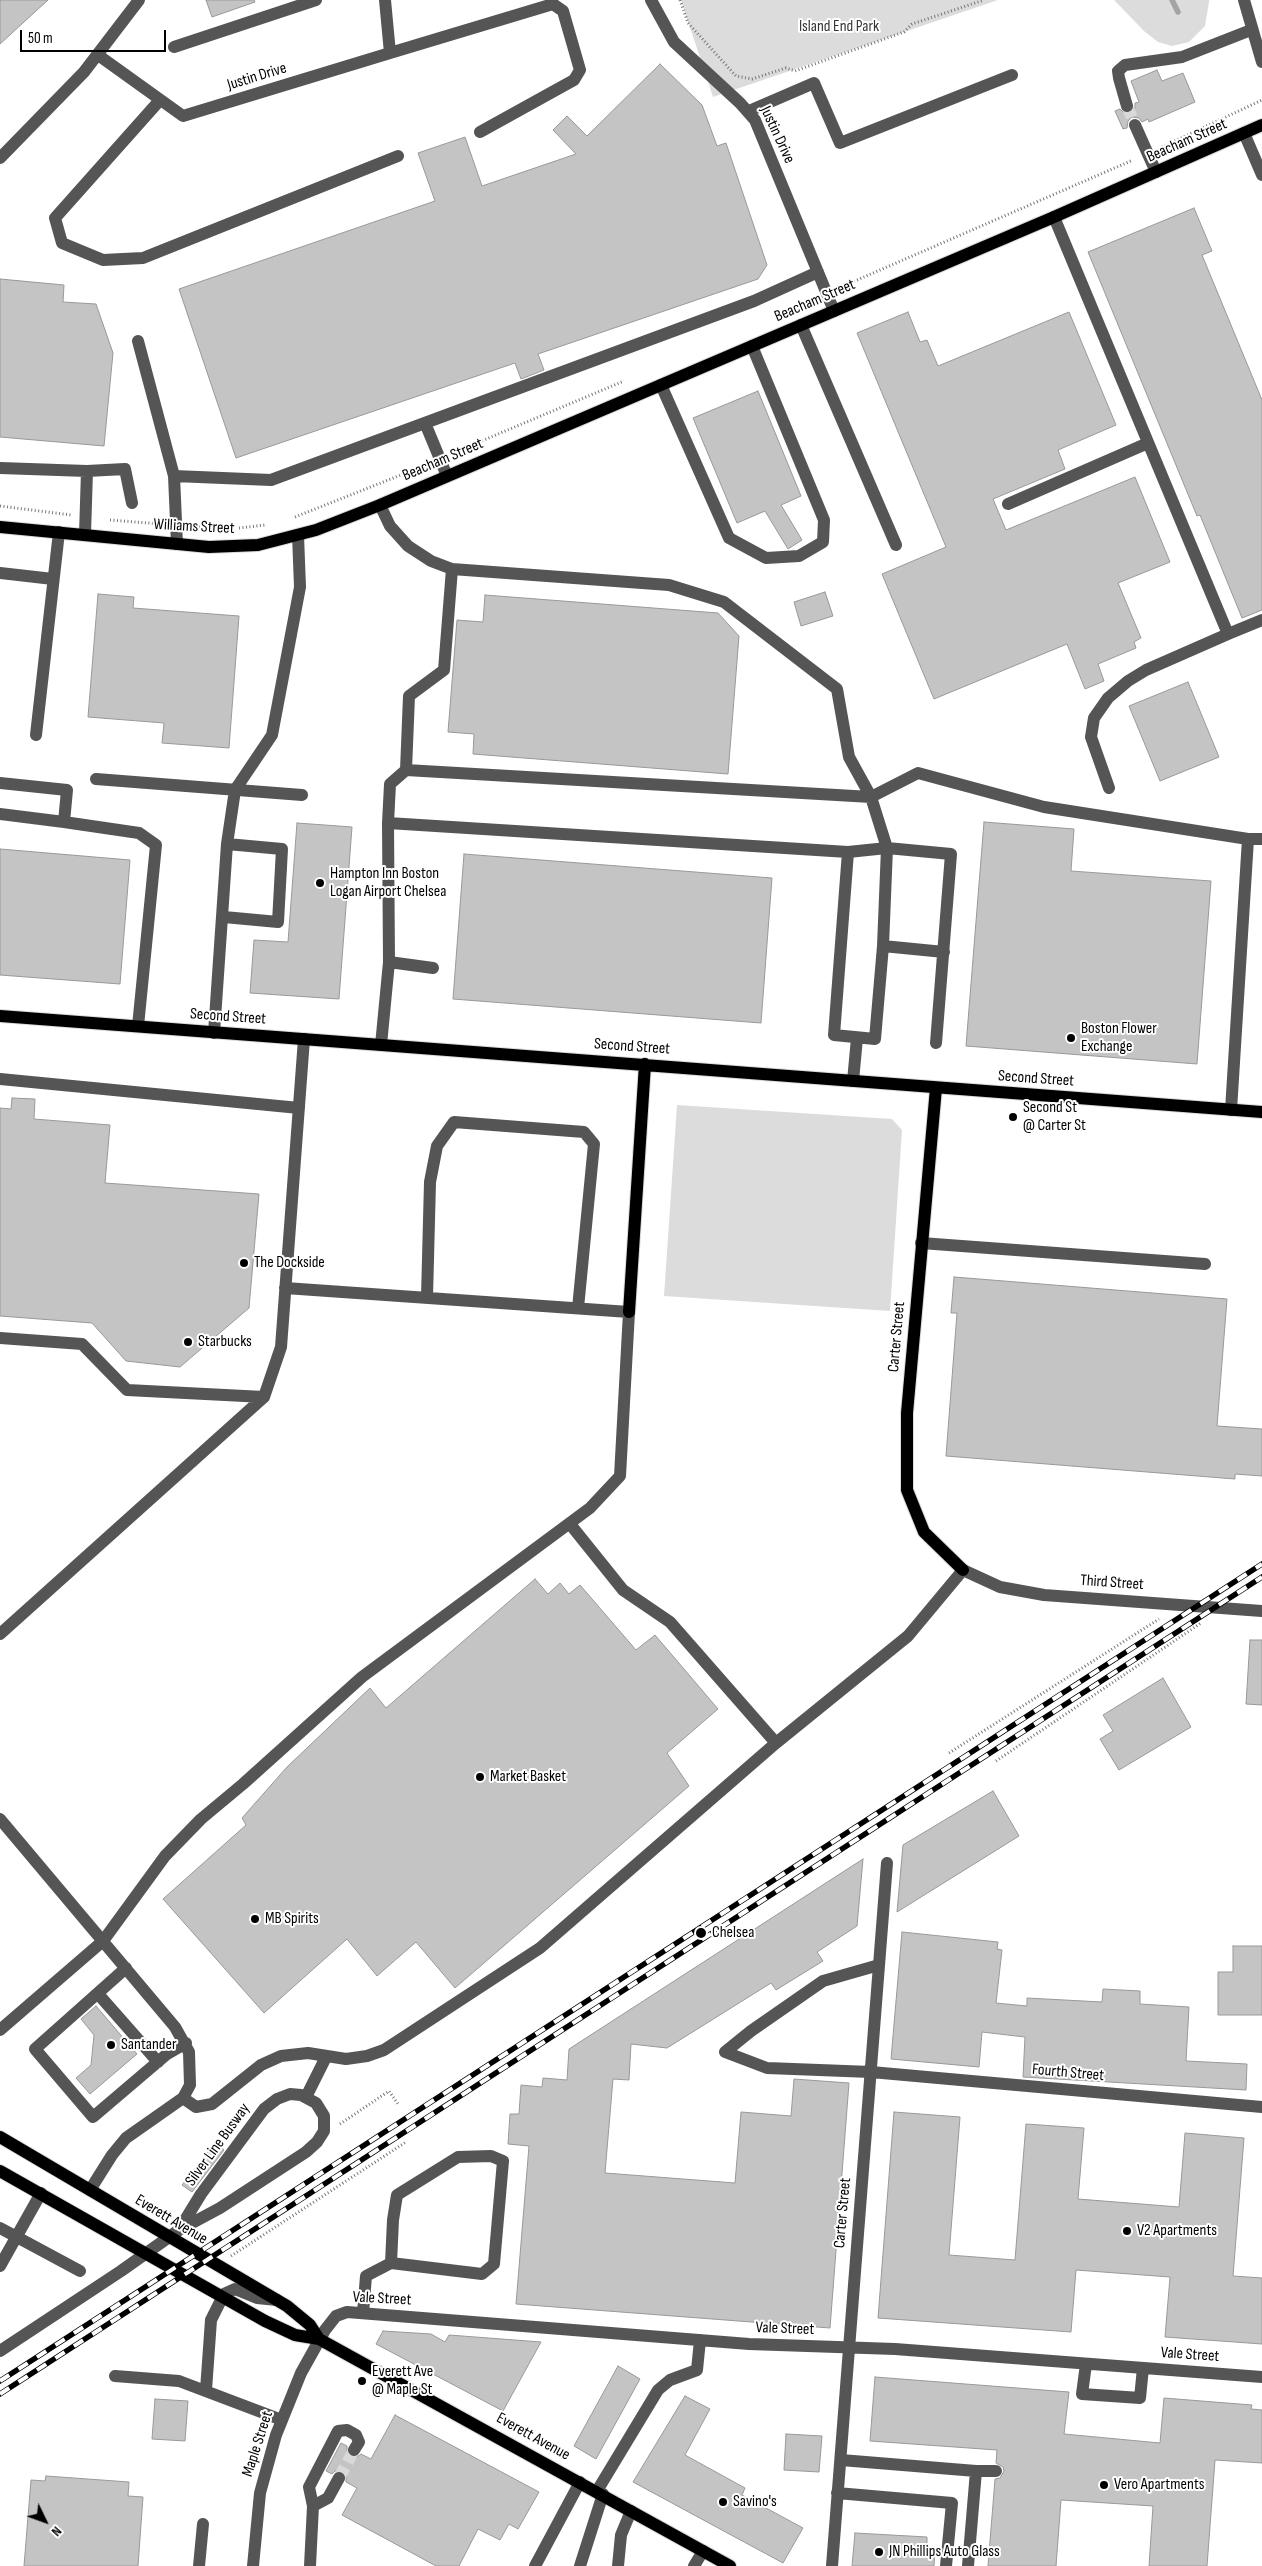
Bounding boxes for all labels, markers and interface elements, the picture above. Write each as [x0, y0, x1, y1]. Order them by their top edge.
park label: Island End Park [799, 17, 879, 37]
scale bar [22, 20, 169, 52]
text: 50 m [28, 29, 53, 48]
street label: Justin Drive [225, 59, 289, 95]
street label: Justin Drive [755, 103, 799, 167]
street label: Beacham Street [1144, 115, 1230, 167]
street label: Beacham Street [772, 275, 858, 327]
street label: Beacham Street [400, 434, 486, 486]
street label: Williams Street [153, 515, 235, 539]
place label: Hampton Inn Boston Logan Airport Chelsea [330, 864, 446, 902]
marker: Hampton Inn Boston Logan Airport Chelsea [314, 877, 326, 889]
street label: Second Street [189, 1005, 267, 1029]
place label: Boston Flower Exchange [1081, 1019, 1157, 1057]
marker: Boston Flower Exchange [1065, 1032, 1077, 1044]
street label: Second Street [593, 1035, 671, 1059]
street label: Second Street [997, 1067, 1075, 1091]
place label: Second St @ Carter St [1023, 1098, 1086, 1136]
marker: Second St @ Carter St [1007, 1111, 1019, 1123]
place label: The Dockside [254, 1253, 325, 1273]
marker: The Dockside [238, 1257, 250, 1269]
street label: Carter Street [884, 1301, 910, 1373]
place label: Starbucks [198, 1332, 252, 1352]
marker: Starbucks [182, 1336, 194, 1348]
street label: Third Street [1080, 1571, 1144, 1595]
place label: Market Basket [490, 1767, 566, 1787]
marker: Market Basket [474, 1771, 486, 1783]
place label: MB Spirits [265, 1909, 319, 1929]
marker: MB Spirits [249, 1913, 261, 1925]
place label: Chelsea [712, 1923, 754, 1943]
marker: Chelsea [694, 1926, 708, 1940]
place label: Santander [121, 2035, 176, 2055]
marker: Santander [105, 2039, 117, 2051]
street label: Fourth Street [1031, 2060, 1105, 2086]
street label: Silver Line Busway [182, 2100, 254, 2190]
street label: Carter Street [830, 2177, 856, 2249]
street label: Everett Avenue [131, 2191, 211, 2249]
place label: V2 Apartments [1137, 2221, 1217, 2241]
marker: V2 Apartments [1121, 2225, 1133, 2237]
street label: Vale Street [352, 2288, 412, 2310]
street label: Vale Street [755, 2318, 815, 2340]
street label: Vale Street [1160, 2343, 1220, 2367]
place label: Everett Ave @ Maple St [372, 2362, 433, 2400]
marker: Everett Ave @ Maple St [356, 2375, 368, 2387]
street label: Maple Street [238, 2409, 278, 2479]
street label: Everett Avenue [493, 2409, 573, 2465]
place label: Vero Apartments [1114, 2475, 1204, 2495]
marker: Vero Apartments [1098, 2479, 1110, 2491]
place label: Savino's [733, 2492, 777, 2512]
north arrow [20, 2496, 70, 2546]
marker: Savino's [717, 2496, 729, 2508]
text: N [48, 2523, 65, 2540]
place label: JN Phillips Auto Glass [889, 2542, 1000, 2562]
marker: JN Phillips Auto Glass [873, 2546, 885, 2558]

